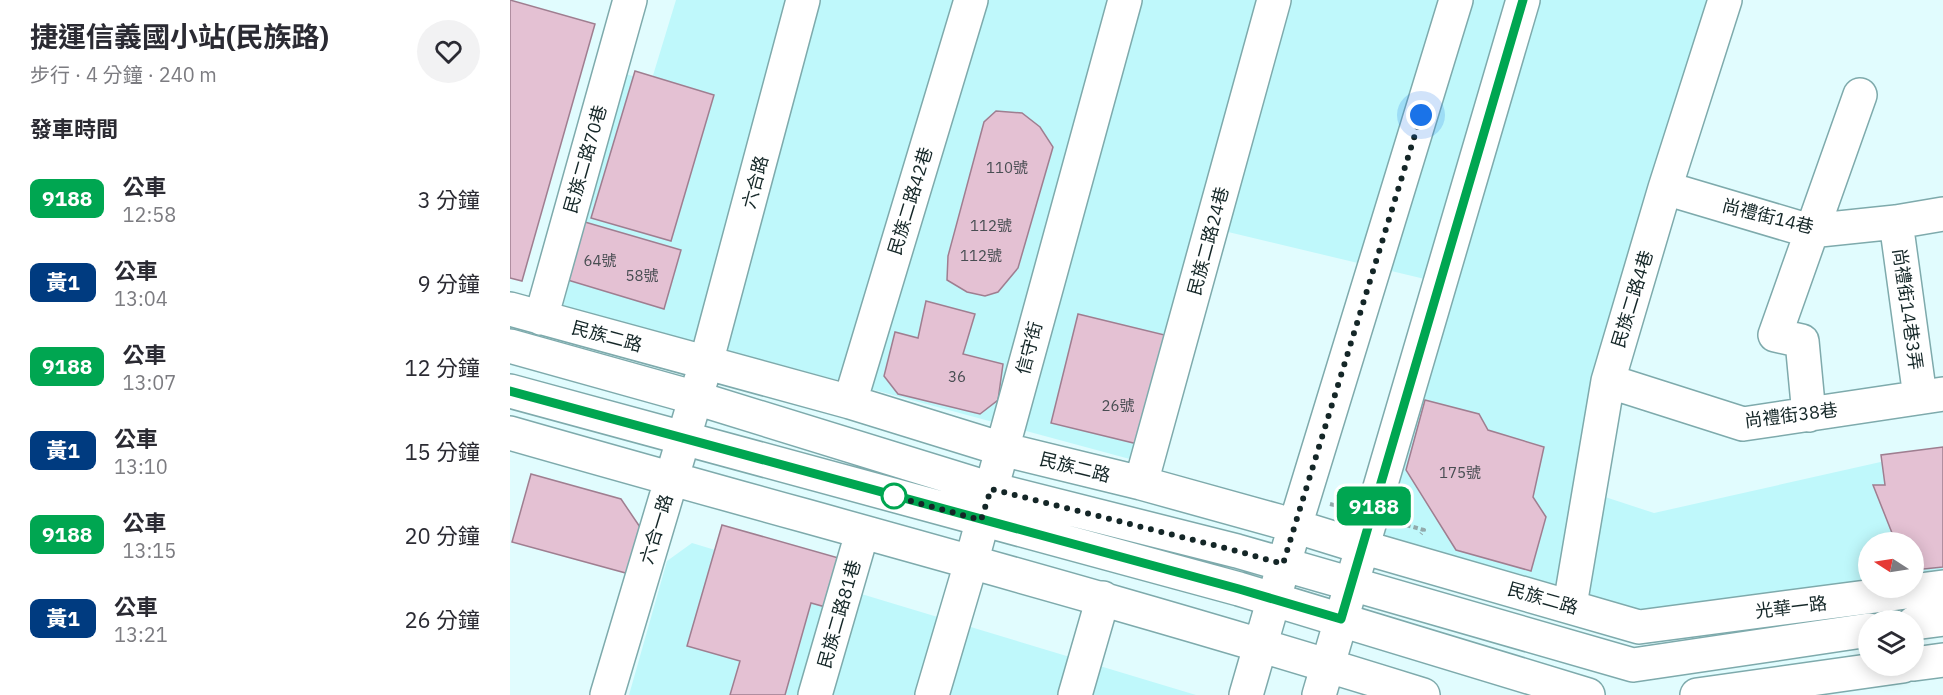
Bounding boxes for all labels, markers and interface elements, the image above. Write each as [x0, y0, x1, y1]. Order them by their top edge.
text: 捷運信義國小站(民族路) [30, 18, 329, 55]
button: heart [417, 20, 480, 83]
text: 步行 · 4 分鐘 · 240 m [30, 61, 217, 88]
your location [1406, 100, 1436, 130]
street label: 民族二路70巷 [559, 102, 611, 216]
text: 發車時間 [30, 114, 118, 143]
street label: 民族二路42巷 [883, 144, 937, 258]
street label: 六合路 [737, 153, 773, 211]
house number: 110號 [986, 158, 1028, 177]
text: 公車 [122, 172, 166, 201]
text: 9188 [42, 184, 92, 212]
street label: 民族二路24巷 [1182, 184, 1234, 298]
text: 3 分鐘 [418, 185, 480, 214]
street label: 尚禮街14巷 [1720, 194, 1816, 238]
text: 12:58 [122, 201, 176, 228]
house number: 112號 [970, 216, 1012, 235]
house number: 112號 [960, 246, 1002, 265]
street label: 民族二路4巷 [1606, 247, 1658, 351]
street label: 尚禮街14巷3弄 [1888, 247, 1928, 371]
house number: 64號 [583, 251, 617, 270]
text: 公車 [114, 256, 158, 285]
house number: 58號 [625, 266, 659, 285]
text: 黃1 [46, 268, 80, 296]
text: 9 分鐘 [418, 269, 480, 298]
text: 13:04 [114, 285, 168, 312]
street label: 民族二路 [569, 316, 645, 356]
street label: 信守街 [1011, 319, 1047, 377]
text: 公車 [122, 340, 166, 369]
text: 9188 [42, 352, 92, 380]
text: 12 分鐘 [404, 353, 480, 382]
house number: 36 [948, 367, 966, 386]
text: 13:07 [122, 369, 176, 396]
house number: 26號 [1101, 396, 1135, 415]
street label: 尚禮街38巷 [1743, 398, 1839, 432]
text: 公車 [114, 424, 158, 453]
text: 黃1 [46, 436, 80, 464]
text: 15 分鐘 [404, 437, 480, 466]
street label: 民族二路 [1037, 447, 1113, 487]
text: 13:10 [114, 453, 168, 480]
house number: 175號 [1439, 463, 1481, 482]
unlabelled marker [881, 483, 907, 509]
line badge: 9188 [1332, 486, 1416, 526]
street label: 六合一路 [634, 491, 678, 567]
text: 9188 [1349, 492, 1399, 520]
text: 公車 [122, 508, 166, 537]
text: 9188 [42, 520, 92, 548]
text: 20 分鐘 [404, 521, 480, 550]
north arrow [1858, 532, 1924, 598]
map controls [1858, 532, 1924, 676]
text: 13:15 [122, 537, 176, 564]
street label: 民族二路81巷 [813, 557, 865, 671]
street label: 民族二路 [1505, 577, 1581, 619]
street label: 光華一路 [1754, 591, 1828, 623]
text: 公車 [114, 592, 158, 621]
text: 黃1 [46, 604, 80, 632]
text: 26 分鐘 [404, 605, 480, 634]
button: layers [1858, 610, 1924, 676]
text: 13:21 [114, 621, 168, 648]

